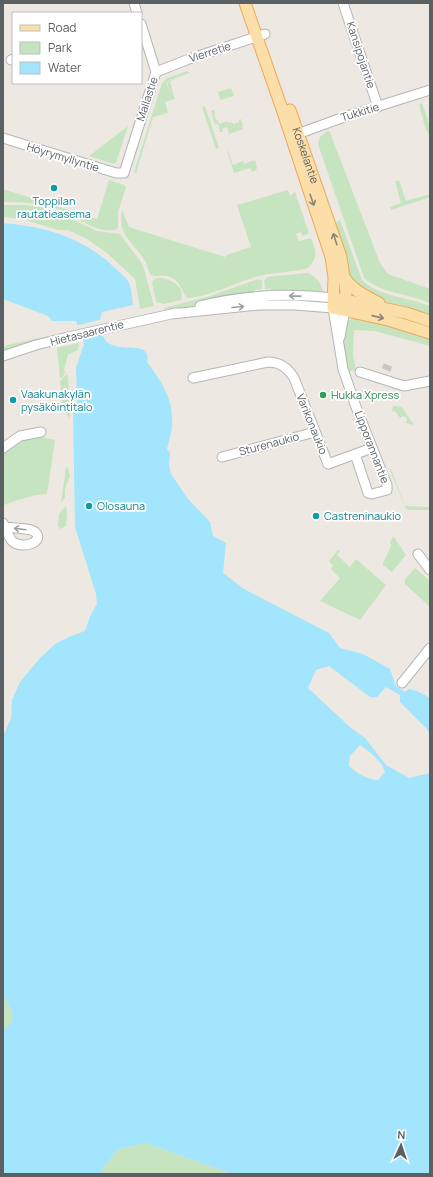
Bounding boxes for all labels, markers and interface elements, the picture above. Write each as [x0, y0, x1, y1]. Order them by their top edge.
legend [12, 12, 142, 84]
text: Road [48, 19, 76, 36]
street label: Kansipojantie [344, 20, 379, 91]
street label: Vierretie [187, 38, 233, 65]
text: Park [48, 39, 73, 56]
text: Water [48, 59, 82, 76]
street label: Mallastie [132, 74, 161, 123]
street label: Tukkitie [339, 98, 381, 124]
street label: Koskelantie [289, 125, 323, 186]
street label: Höyrymyllyntie [25, 138, 102, 175]
marker: Toppilan rautatieasema [49, 183, 59, 193]
place label: Toppilan rautatieasema [17, 193, 91, 221]
one-way arrow [309, 193, 316, 206]
one-way arrow [331, 233, 338, 246]
one-way arrow [289, 292, 302, 300]
one-way arrow [231, 304, 244, 311]
one-way arrow [371, 314, 384, 322]
street label: Hietasaarentie [49, 316, 126, 349]
place label: Vaakunakylän pysäköintitalo [21, 386, 93, 414]
place label: Hukka Xpress [331, 387, 400, 402]
marker: Hukka Xpress [318, 390, 328, 400]
street label: Varikonaukio [293, 391, 332, 457]
marker: Vaakunakylän pysäköintitalo [8, 395, 18, 405]
street label: Lipporannantie [352, 408, 393, 486]
street label: Sturenaukio [237, 428, 301, 459]
place label: Olosauna [97, 498, 145, 513]
marker: Olosauna [84, 501, 94, 511]
place label: Castreninaukio [324, 508, 402, 523]
marker: Castreninaukio [311, 511, 321, 521]
one-way arrow [14, 525, 27, 533]
north arrow [381, 1125, 421, 1165]
text: N [397, 1127, 406, 1142]

